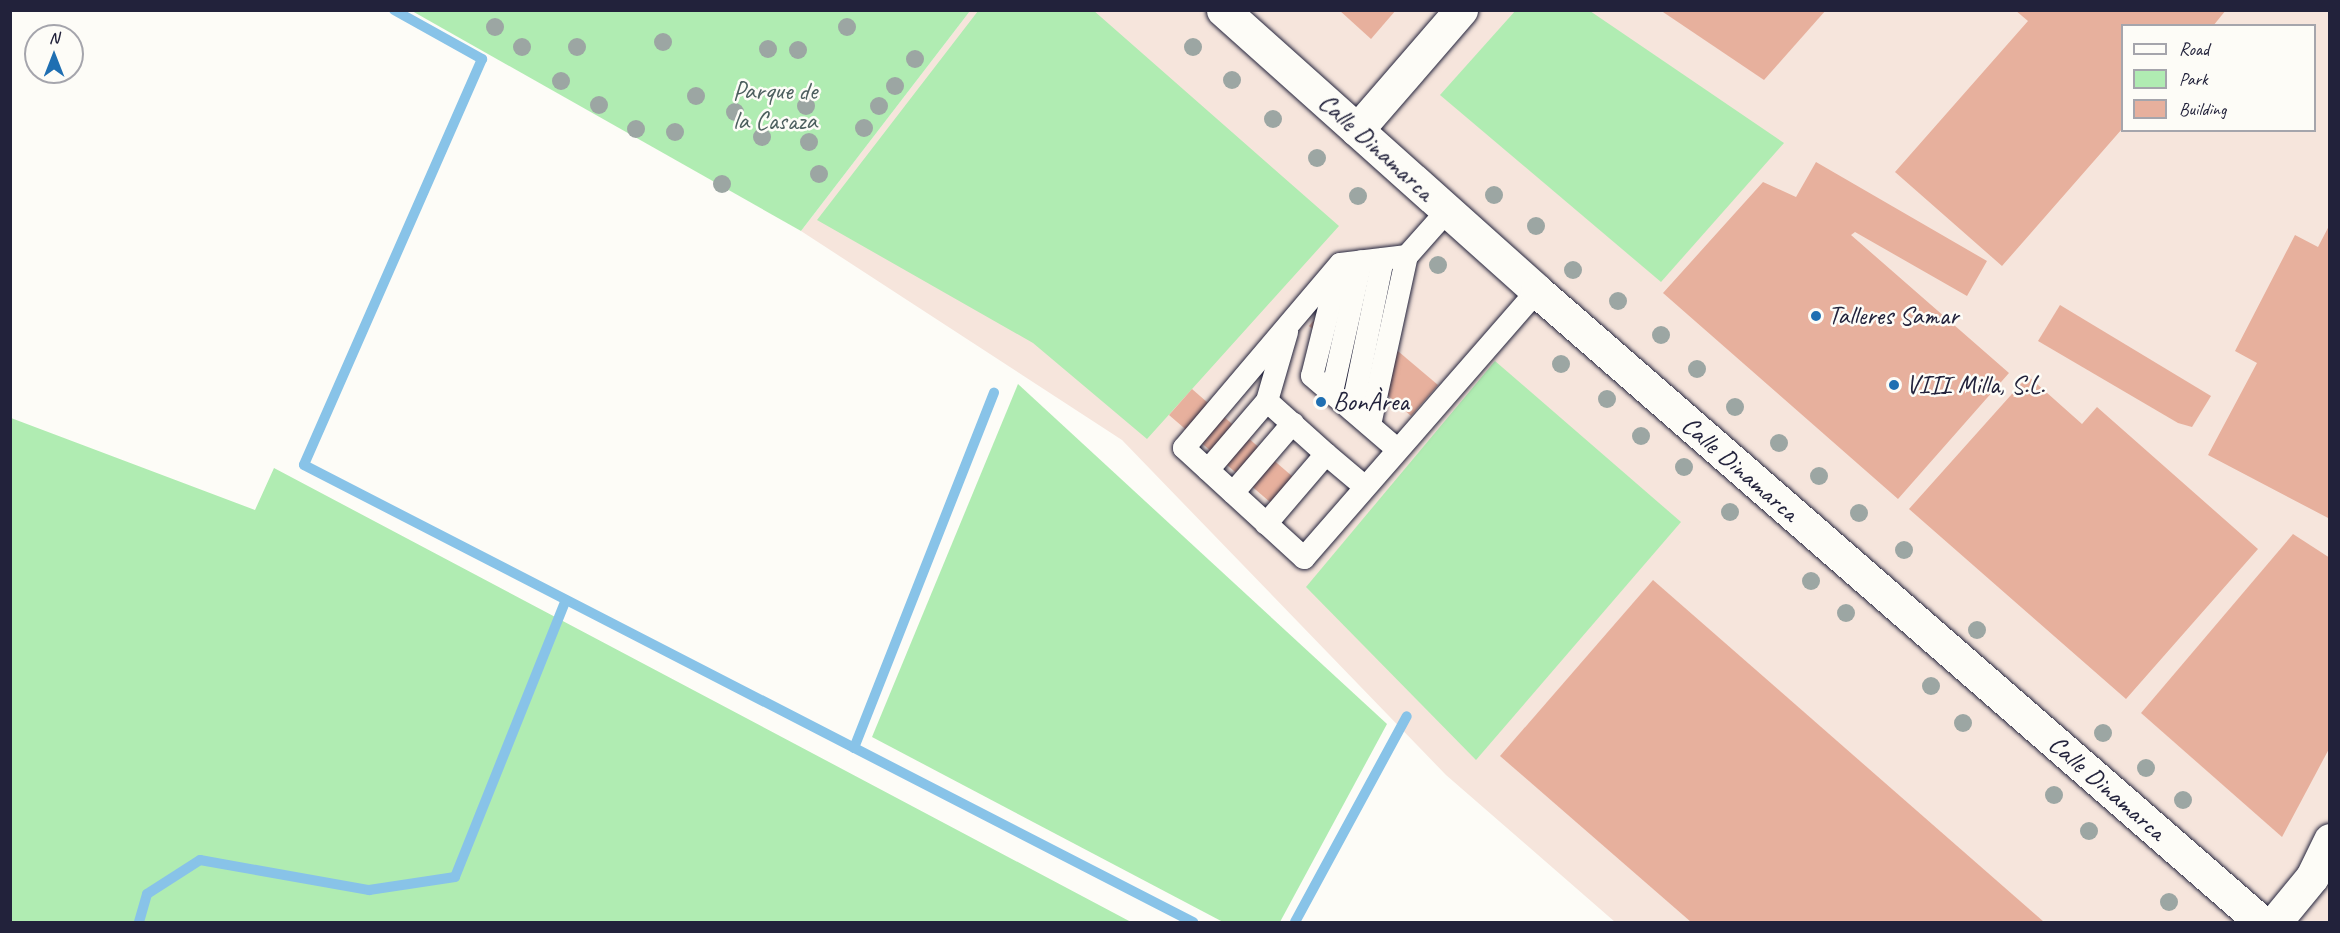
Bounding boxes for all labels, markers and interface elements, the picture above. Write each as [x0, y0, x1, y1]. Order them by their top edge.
north arrow [24, 24, 84, 84]
legend [2121, 24, 2316, 132]
text: N [49, 28, 59, 48]
text: Road [2179, 38, 2209, 60]
text: Park [2179, 68, 2208, 90]
park label: Parque de la Casaza [733, 75, 817, 136]
street label: Calle Dinamarca [1311, 87, 1441, 207]
text: Building [2179, 98, 2226, 120]
place label: Talleres Samar [1828, 300, 1957, 332]
marker: Talleres Samar [1809, 309, 1823, 323]
place label: VIII Milla, S.L. [1906, 369, 2045, 401]
marker: VIII Milla, S.L. [1887, 378, 1901, 392]
place label: BonÀrea [1333, 386, 1409, 418]
marker: BonÀrea [1314, 395, 1328, 409]
street label: Calle Dinamarca [1675, 409, 1805, 529]
street label: Calle Dinamarca [2042, 728, 2172, 848]

